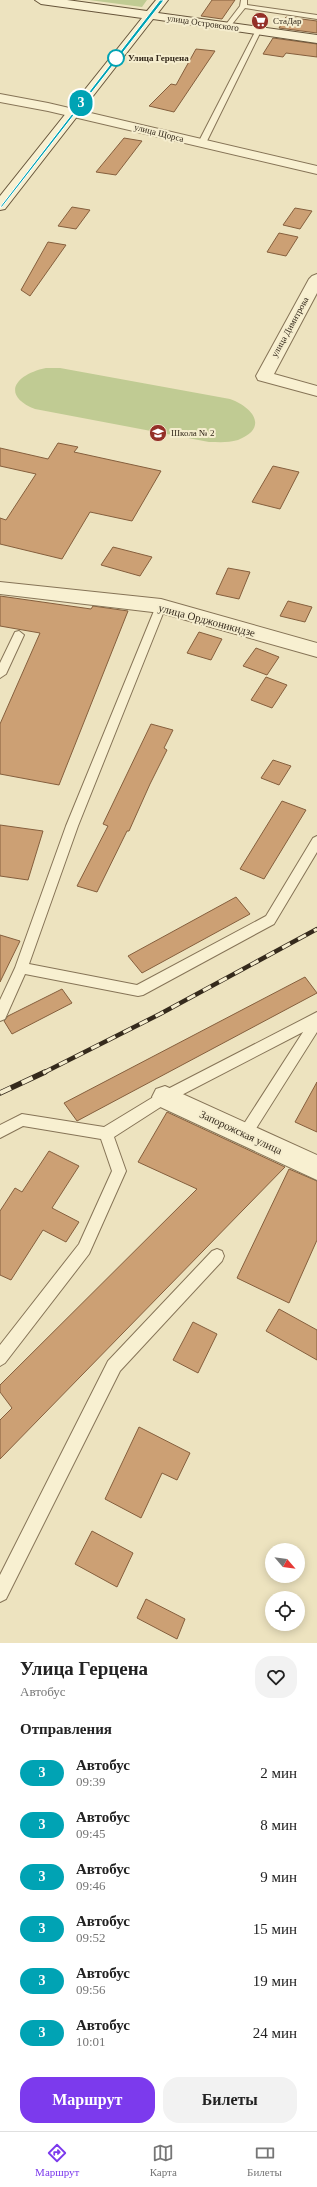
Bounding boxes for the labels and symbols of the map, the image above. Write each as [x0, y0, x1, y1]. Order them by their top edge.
supermarket icon: СтаДар [250, 11, 270, 31]
street label: улица Островского [166, 13, 240, 33]
place label: СтаДар [273, 16, 302, 26]
marker: Улица Герцена [107, 49, 125, 67]
place label: Улица Герцена [128, 53, 189, 63]
line badge: 3 [68, 90, 94, 116]
street label: улица Щорса [133, 122, 185, 144]
street label: улица Димитрова [269, 295, 311, 359]
school or university icon: Школа № 2 [148, 423, 168, 443]
place label: Школа № 2 [171, 428, 214, 438]
street label: улица Орджоникидзе [157, 601, 257, 639]
street label: Запорожская улица [198, 1108, 284, 1156]
north arrow [265, 1543, 305, 1583]

